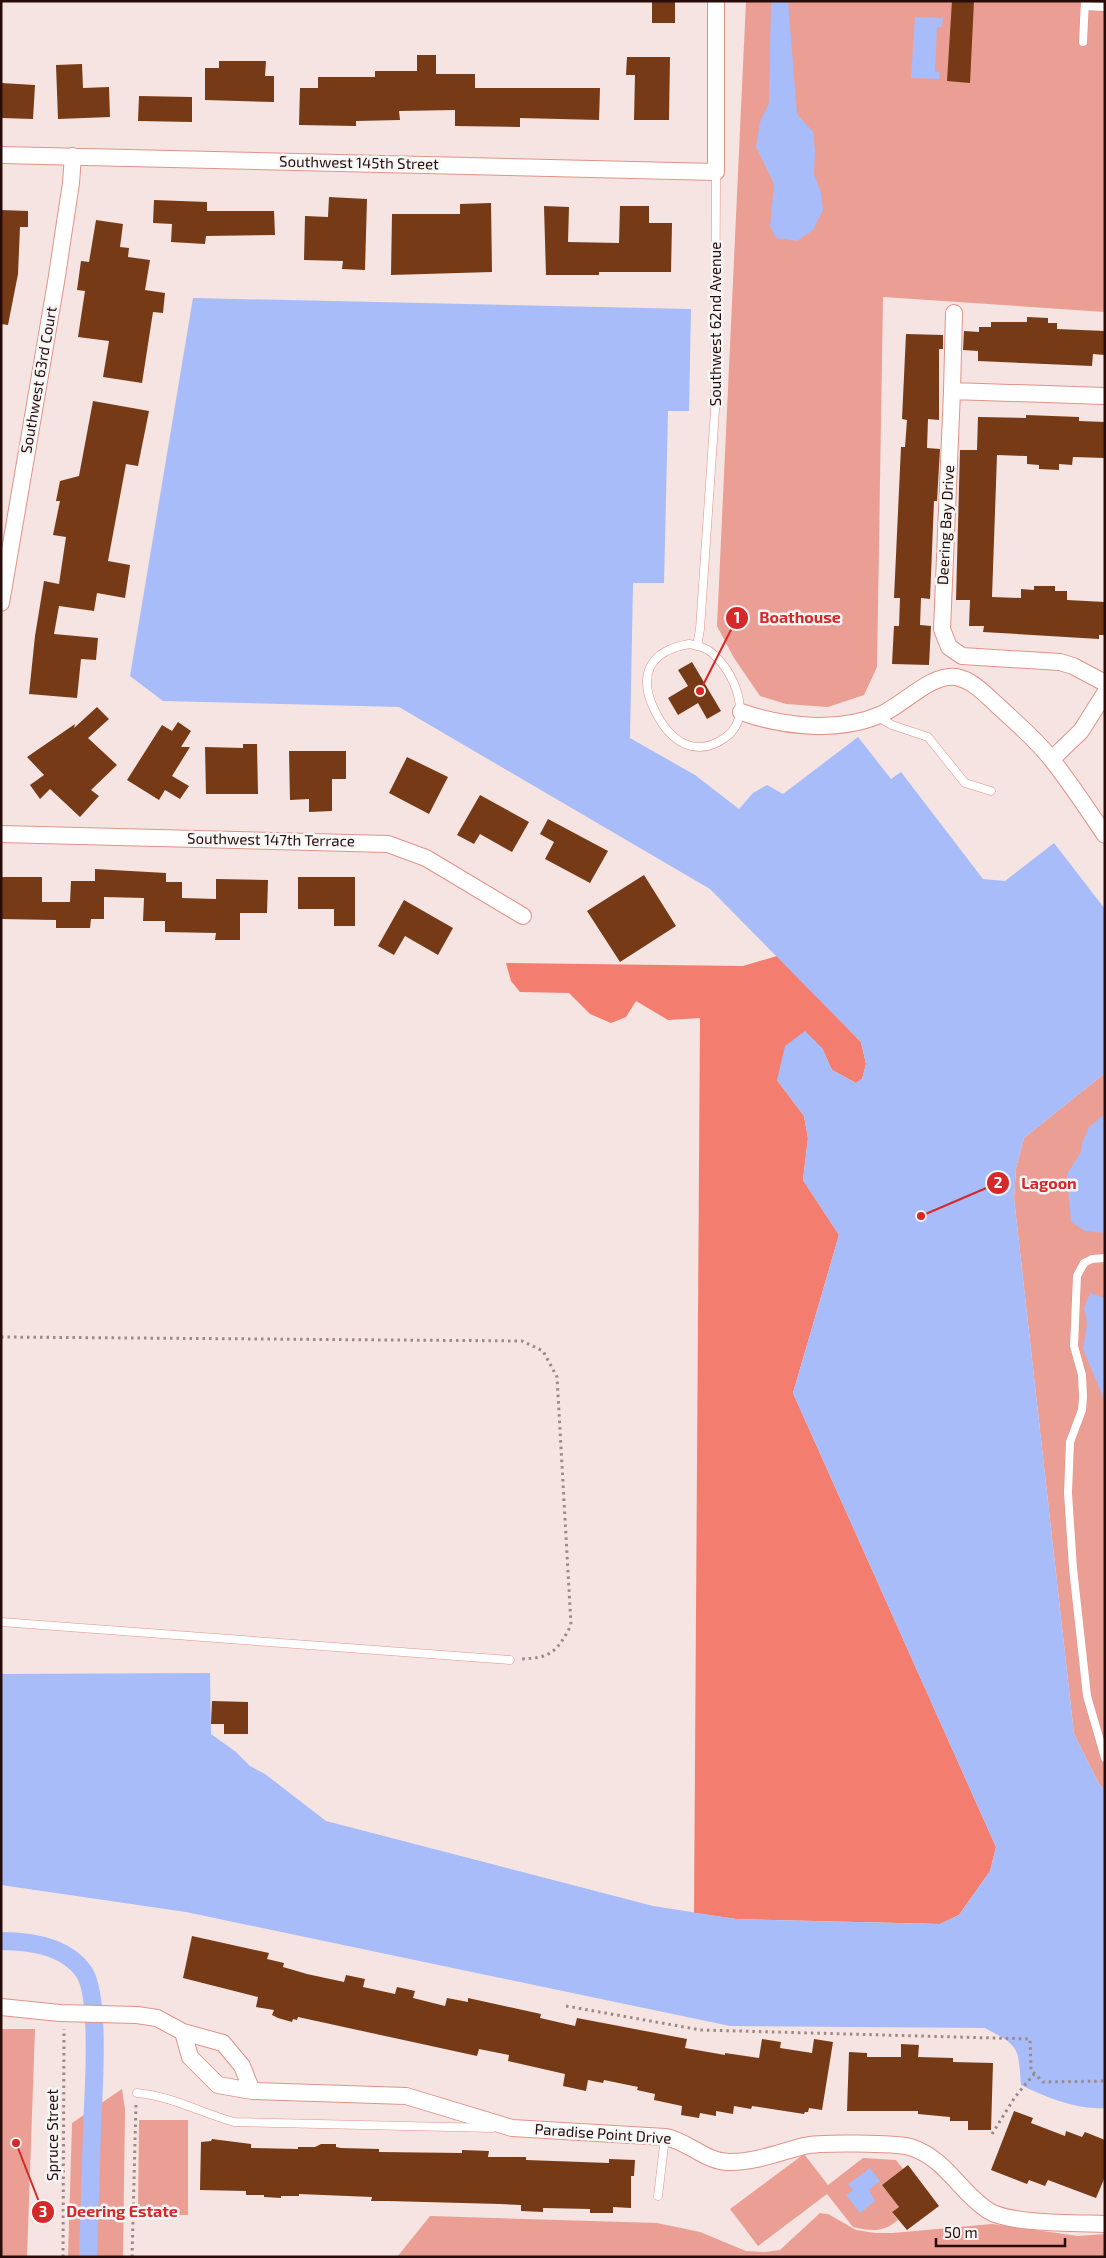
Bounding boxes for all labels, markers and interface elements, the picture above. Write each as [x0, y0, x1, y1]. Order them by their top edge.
street label: Southwest 145th Street [279, 152, 439, 172]
street label: Southwest 62nd Avenue [706, 242, 724, 406]
street label: Southwest 63rd Court [16, 305, 60, 455]
street label: Deering Bay Drive [933, 464, 957, 586]
callout: Boathouse [725, 602, 851, 633]
text: Boathouse [759, 607, 841, 626]
text: 1 [734, 608, 740, 626]
street label: Southwest 147th Terrace [187, 829, 355, 849]
callout: Lagoon [986, 1168, 1086, 1199]
text: 2 [994, 1173, 1003, 1191]
text: Lagoon [1021, 1173, 1077, 1192]
street label: Spruce Street [43, 2089, 61, 2181]
street label: Paradise Point Drive [534, 2119, 672, 2147]
callout: Deering Estate [31, 2196, 187, 2227]
text: Deering Estate [66, 2201, 178, 2220]
text: 3 [39, 2202, 47, 2220]
scale bar [936, 2216, 1065, 2248]
text: 50 m [944, 2223, 978, 2241]

